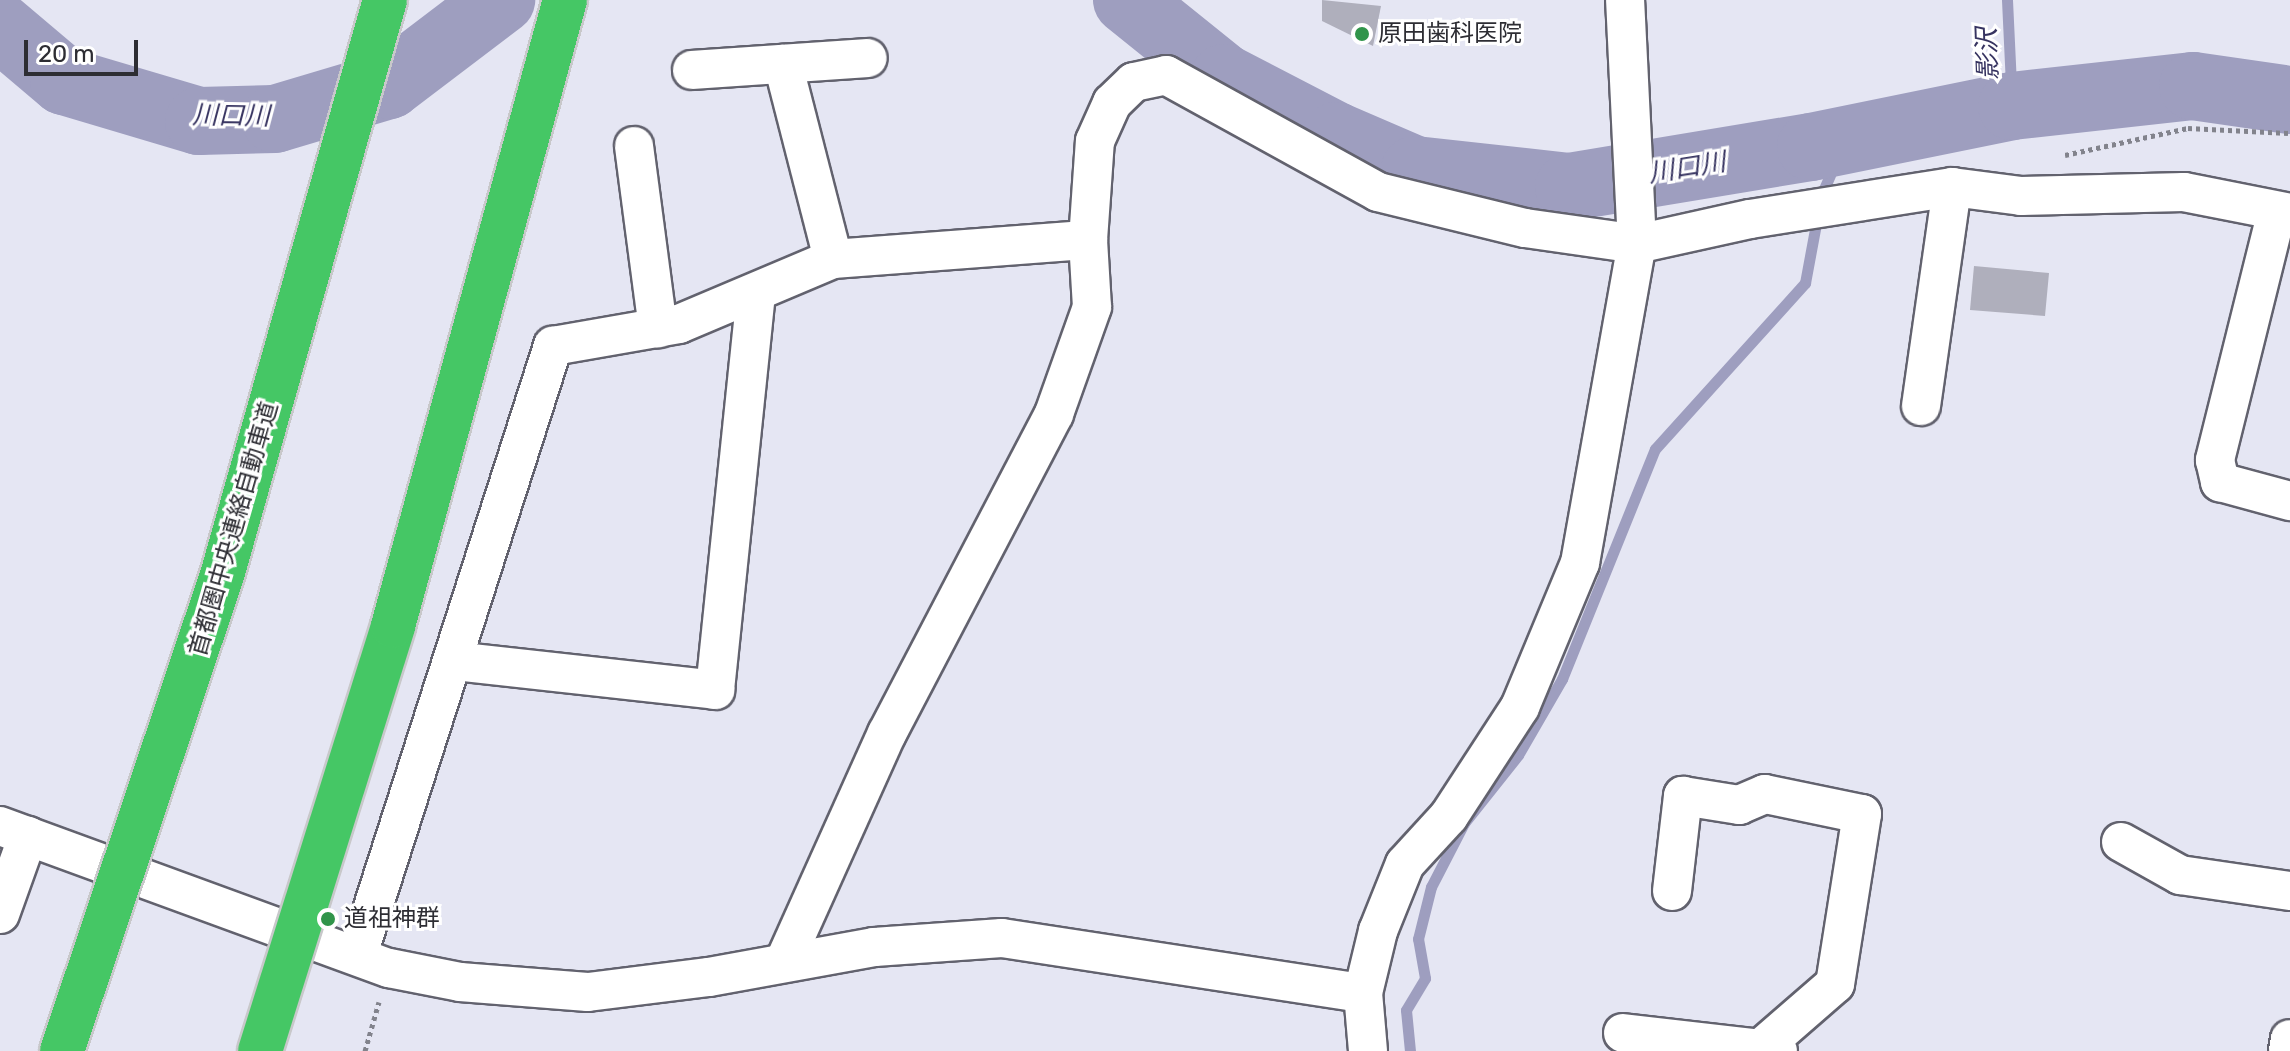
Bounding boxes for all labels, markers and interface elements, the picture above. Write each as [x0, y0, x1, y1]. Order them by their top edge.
place label: 原田歯科医院 [1378, 20, 1522, 48]
scale bar [28, 24, 142, 74]
marker: 原田歯科医院 [1353, 25, 1371, 43]
water label: 影沢 [1972, 27, 2004, 81]
text: 20 m [38, 40, 95, 68]
water label: 川口川 [192, 100, 270, 132]
water label: 川口川 [1646, 146, 1728, 190]
street label: 首都圏中央連絡自動車道 [184, 398, 284, 660]
place label: 道祖神群 [344, 905, 440, 933]
marker: 道祖神群 [319, 910, 337, 928]

